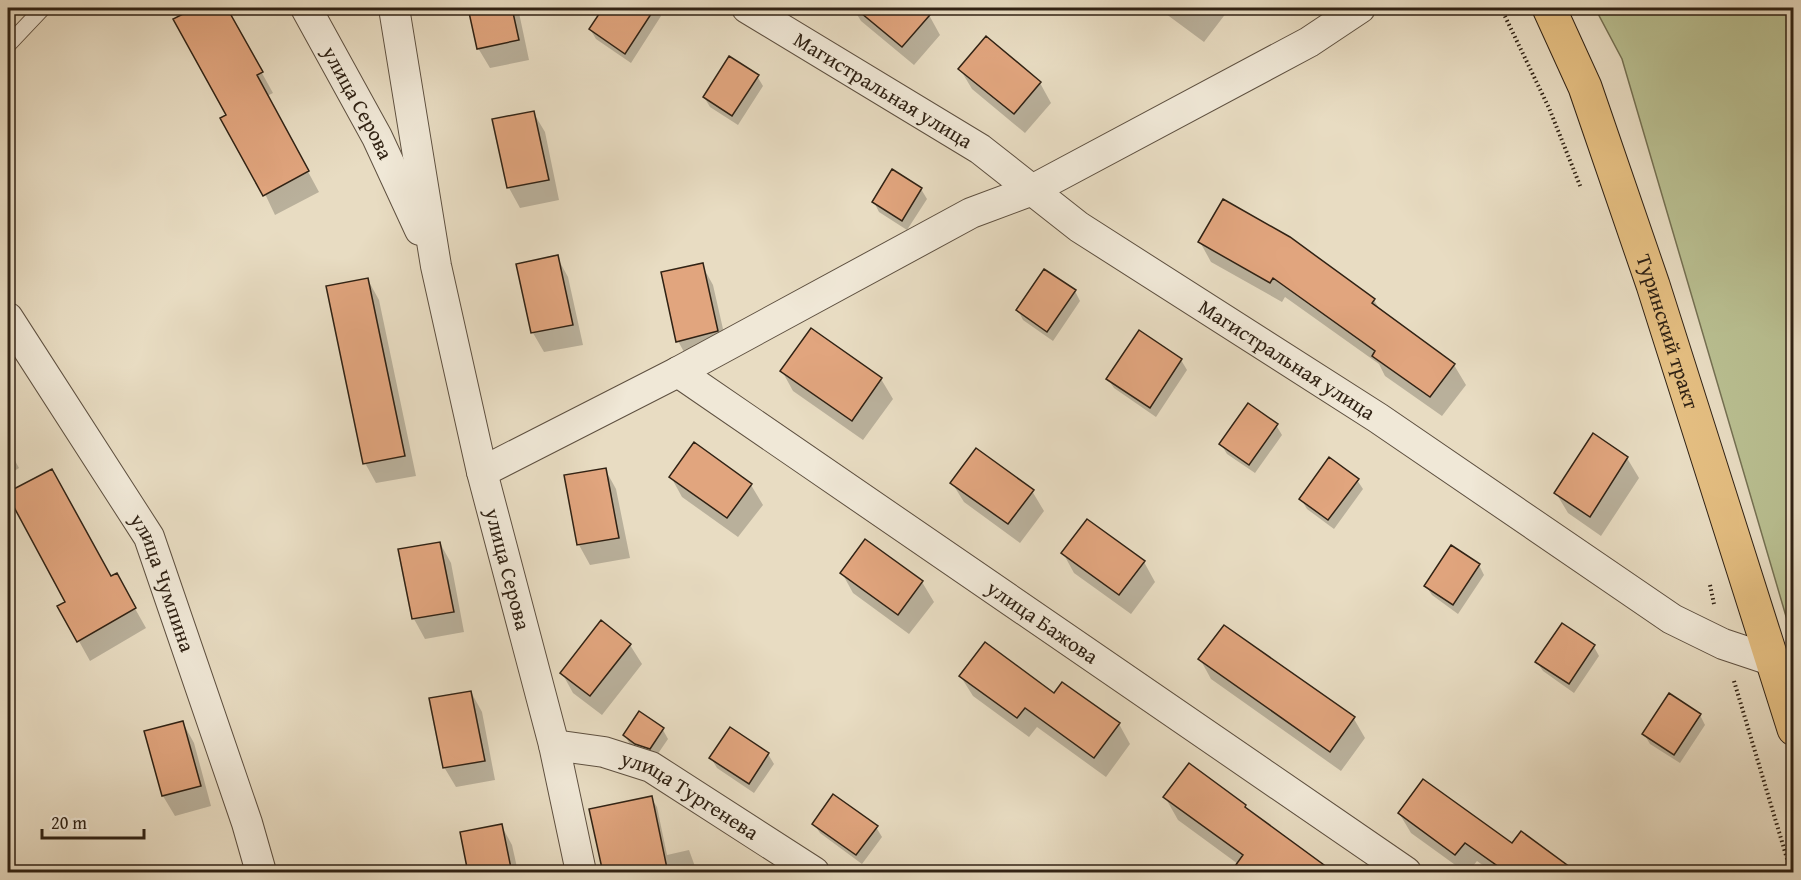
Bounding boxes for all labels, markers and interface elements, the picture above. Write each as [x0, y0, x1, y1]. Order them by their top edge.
street label: Магистральная улица [788, 24, 979, 156]
street label: улица Серова [314, 39, 401, 164]
street label: Туринский тракт [1629, 250, 1707, 413]
street label: Магистральная улица [1193, 291, 1382, 427]
street label: улица Серова [477, 504, 539, 633]
street label: улица Чумпина [122, 506, 203, 656]
street label: улица Бажова [980, 572, 1105, 671]
street label: улица Тургенева [616, 742, 765, 847]
scale bar [42, 802, 144, 840]
text: 20 m [51, 809, 87, 836]

